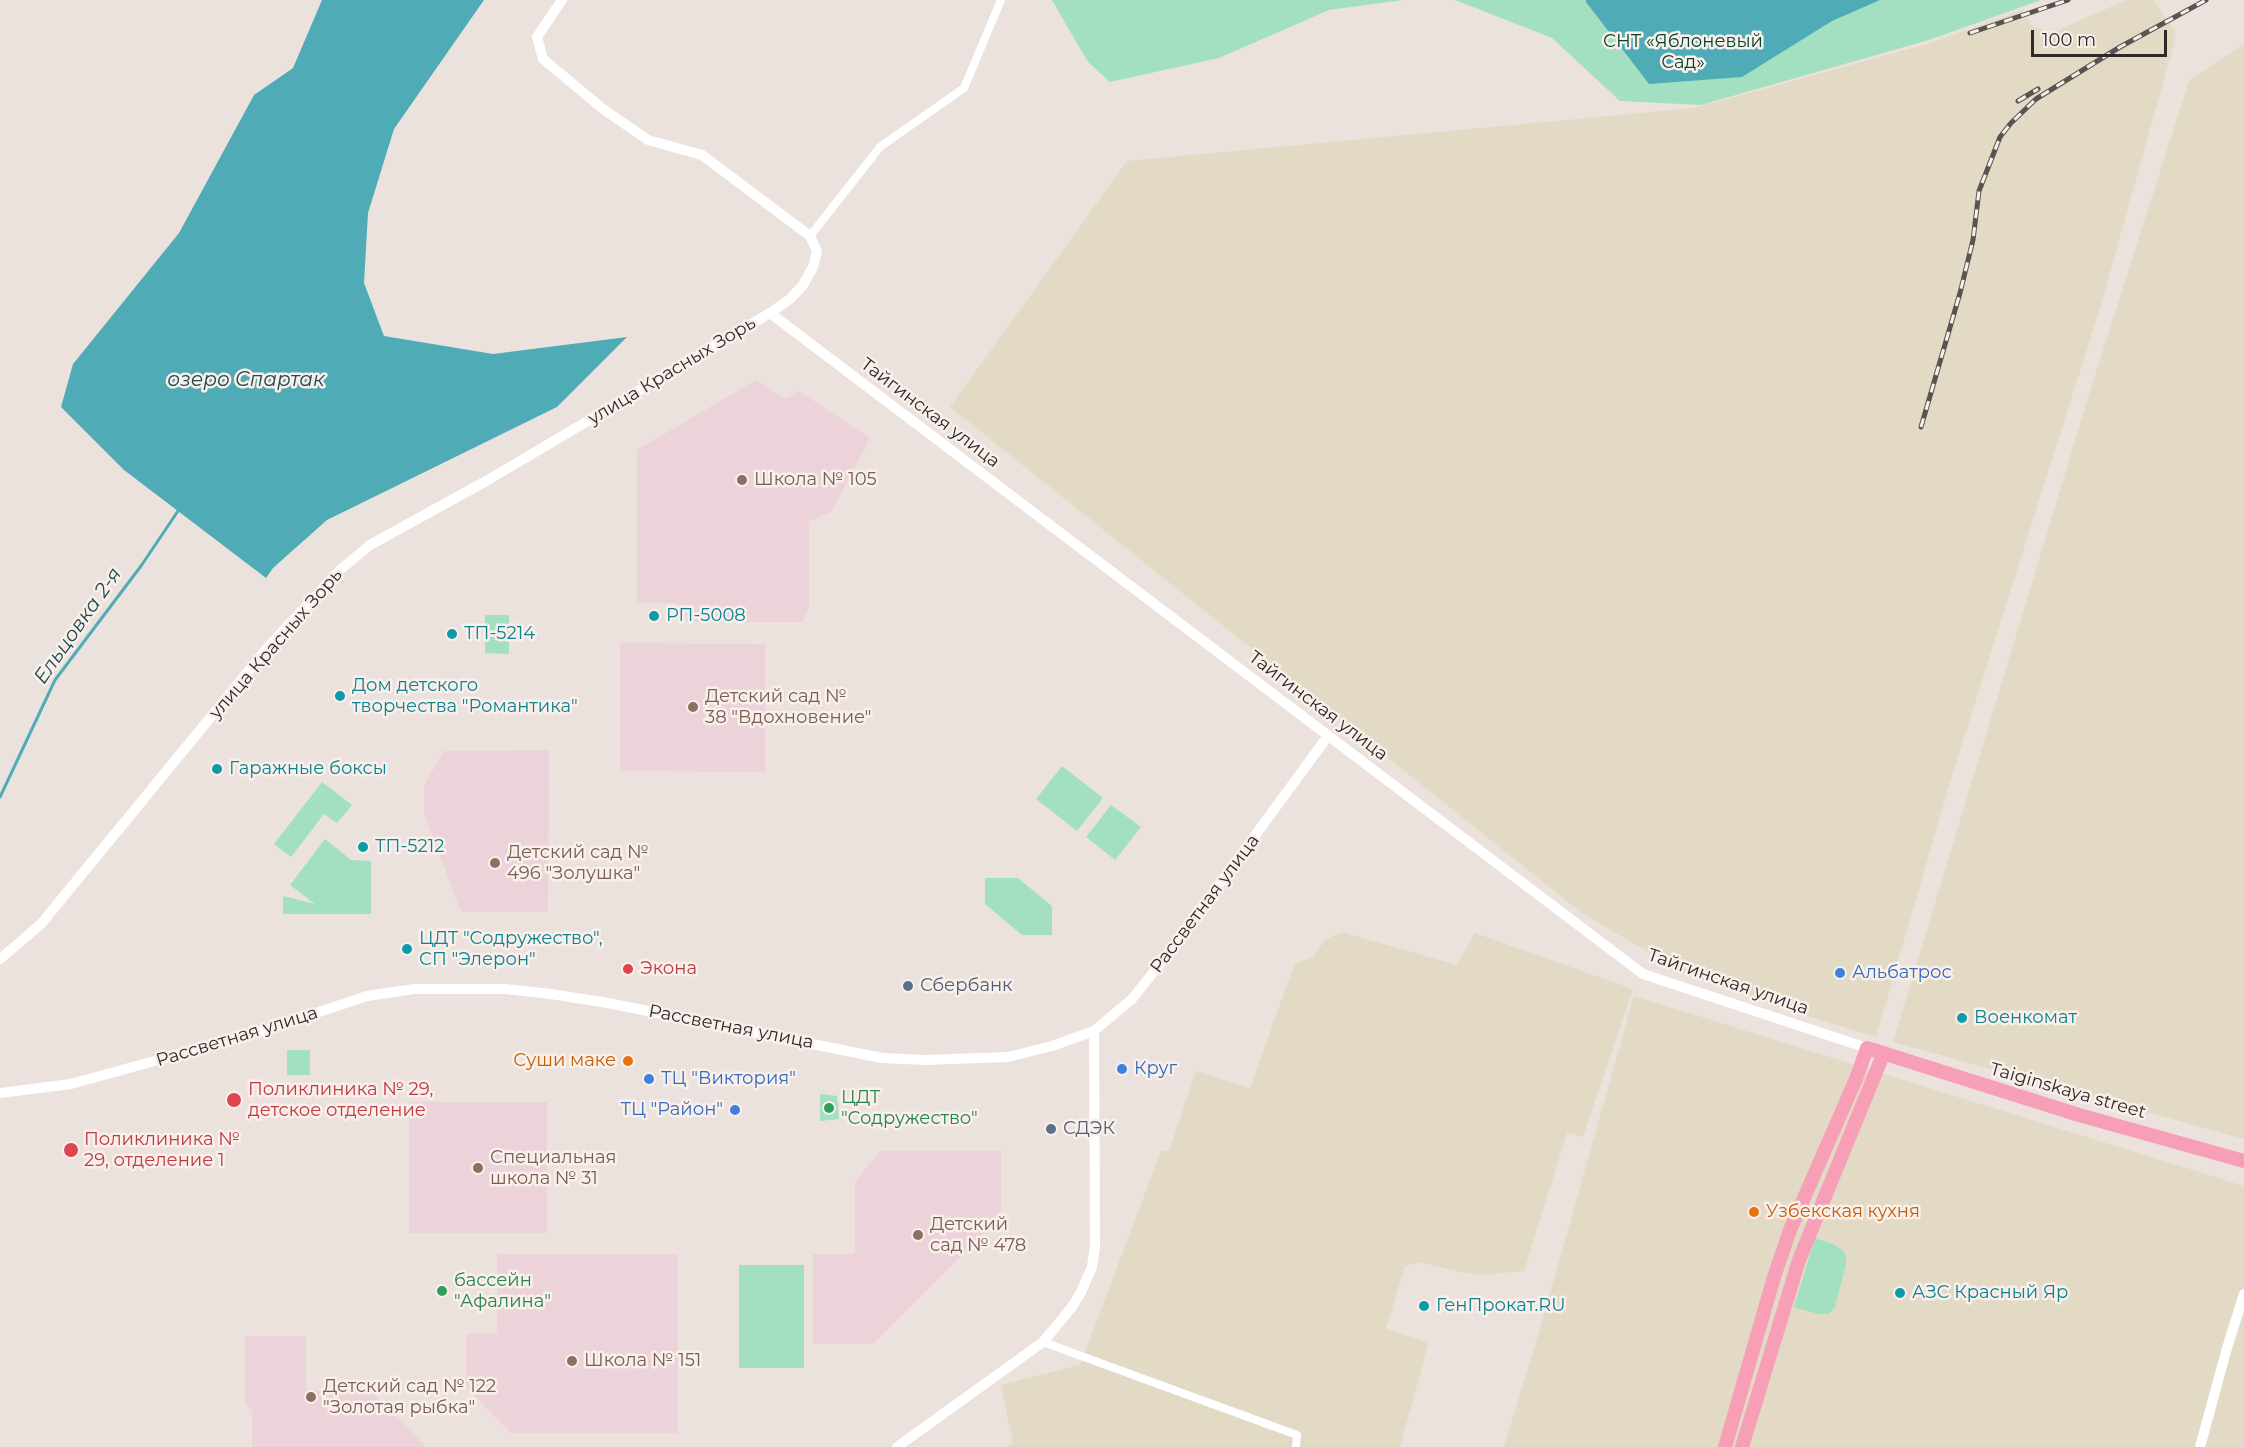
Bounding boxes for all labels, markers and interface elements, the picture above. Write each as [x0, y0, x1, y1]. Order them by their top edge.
scale bar [2034, 18, 2170, 56]
text: 100 m [2042, 29, 2096, 51]
park label: СНТ «Яблоневый Сад» [1603, 31, 1763, 74]
street label: улица Красных Зорь [584, 312, 760, 430]
street label: Тайгинская улица [856, 354, 1004, 472]
water label: озеро Спартак [167, 368, 325, 392]
place label: Школа № 105 [754, 469, 877, 491]
marker: Школа № 105 [735, 473, 749, 487]
water label: Ельцовка 2-я [29, 563, 127, 689]
street label: улица Красных Зорь [205, 565, 347, 723]
place label: РП-5008 [666, 605, 746, 627]
marker: РП-5008 [647, 609, 661, 623]
place label: ТП-5214 [464, 623, 535, 645]
marker: ТП-5214 [445, 627, 459, 641]
street label: Тайгинская улица [1244, 647, 1392, 765]
place label: Дом детского творчества "Романтика" [352, 675, 578, 718]
place label: Детский сад № 38 "Вдохновение" [705, 686, 871, 728]
marker: Дом детского творчества "Романтика" [333, 689, 347, 703]
marker: Детский сад № 38 "Вдохновение" [686, 700, 700, 714]
place label: Гаражные боксы [229, 758, 387, 780]
marker: Гаражные боксы [210, 762, 224, 776]
street label: Рассветная улица [1146, 831, 1264, 977]
place label: ТП-5212 [375, 836, 444, 858]
marker: ТП-5212 [356, 840, 370, 854]
place label: Детский сад № 496 "Золушка" [507, 842, 649, 884]
marker: Детский сад № 496 "Золушка" [488, 856, 502, 870]
place label: ЦДТ "Содружество", СП "Элерон" [419, 928, 603, 970]
marker: ЦДТ "Содружество", СП "Элерон" [400, 942, 414, 956]
street label: Тайгинская улица [1645, 944, 1811, 1020]
place label: Экона [640, 958, 697, 980]
marker: Экона [621, 962, 635, 976]
place label: Альбатрос [1852, 962, 1952, 984]
marker: Альбатрос [1833, 966, 1847, 980]
place label: Сбербанк [920, 975, 1012, 997]
marker: Сбербанк [901, 979, 915, 993]
street label: Рассветная улица [647, 1000, 815, 1054]
street label: Рассветная улица [154, 1002, 320, 1072]
place label: Военкомат [1974, 1007, 2077, 1029]
marker: Военкомат [1955, 1011, 1969, 1025]
place label: Суши маке [513, 1050, 616, 1072]
marker: Суши маке [621, 1054, 635, 1068]
place label: Круг [1134, 1058, 1177, 1080]
street label: Taiginskaya street [1988, 1058, 2148, 1124]
marker: Круг [1115, 1062, 1129, 1076]
place label: ТЦ "Виктория" [661, 1068, 796, 1090]
marker: ТЦ "Виктория" [642, 1072, 656, 1086]
place label: Поликлиника № 29, детское отделение [248, 1079, 433, 1122]
place label: ЦДТ "Содружество" [841, 1087, 978, 1130]
marker: Поликлиника № 29, детское отделение [225, 1091, 243, 1109]
place label: ТЦ "Район" [620, 1099, 723, 1121]
marker: ЦДТ "Содружество" [822, 1101, 836, 1115]
marker: ТЦ "Район" [728, 1103, 742, 1117]
place label: СДЭК [1063, 1118, 1115, 1140]
marker: СДЭК [1044, 1122, 1058, 1136]
place label: Поликлиника № 29, отделение 1 [84, 1129, 240, 1172]
marker: Поликлиника № 29, отделение 1 [62, 1141, 80, 1159]
place label: Специальная школа № 31 [490, 1147, 616, 1190]
marker: Специальная школа № 31 [471, 1161, 485, 1175]
place label: Узбекская кухня [1766, 1201, 1920, 1223]
marker: Узбекская кухня [1747, 1205, 1761, 1219]
place label: Детский сад № 478 [930, 1214, 1026, 1256]
marker: Детский сад № 478 [911, 1228, 925, 1242]
place label: бассейн "Афалина" [454, 1270, 551, 1312]
place label: АЗС Красный Яр [1912, 1282, 2068, 1304]
marker: бассейн "Афалина" [435, 1284, 449, 1298]
marker: АЗС Красный Яр [1893, 1286, 1907, 1300]
place label: ГенПрокат.RU [1436, 1295, 1566, 1317]
marker: ГенПрокат.RU [1417, 1299, 1431, 1313]
place label: Школа № 151 [584, 1350, 701, 1372]
marker: Школа № 151 [565, 1354, 579, 1368]
place label: Детский сад № 122 "Золотая рыбка" [323, 1376, 496, 1418]
marker: Детский сад № 122 "Золотая рыбка" [304, 1390, 318, 1404]

